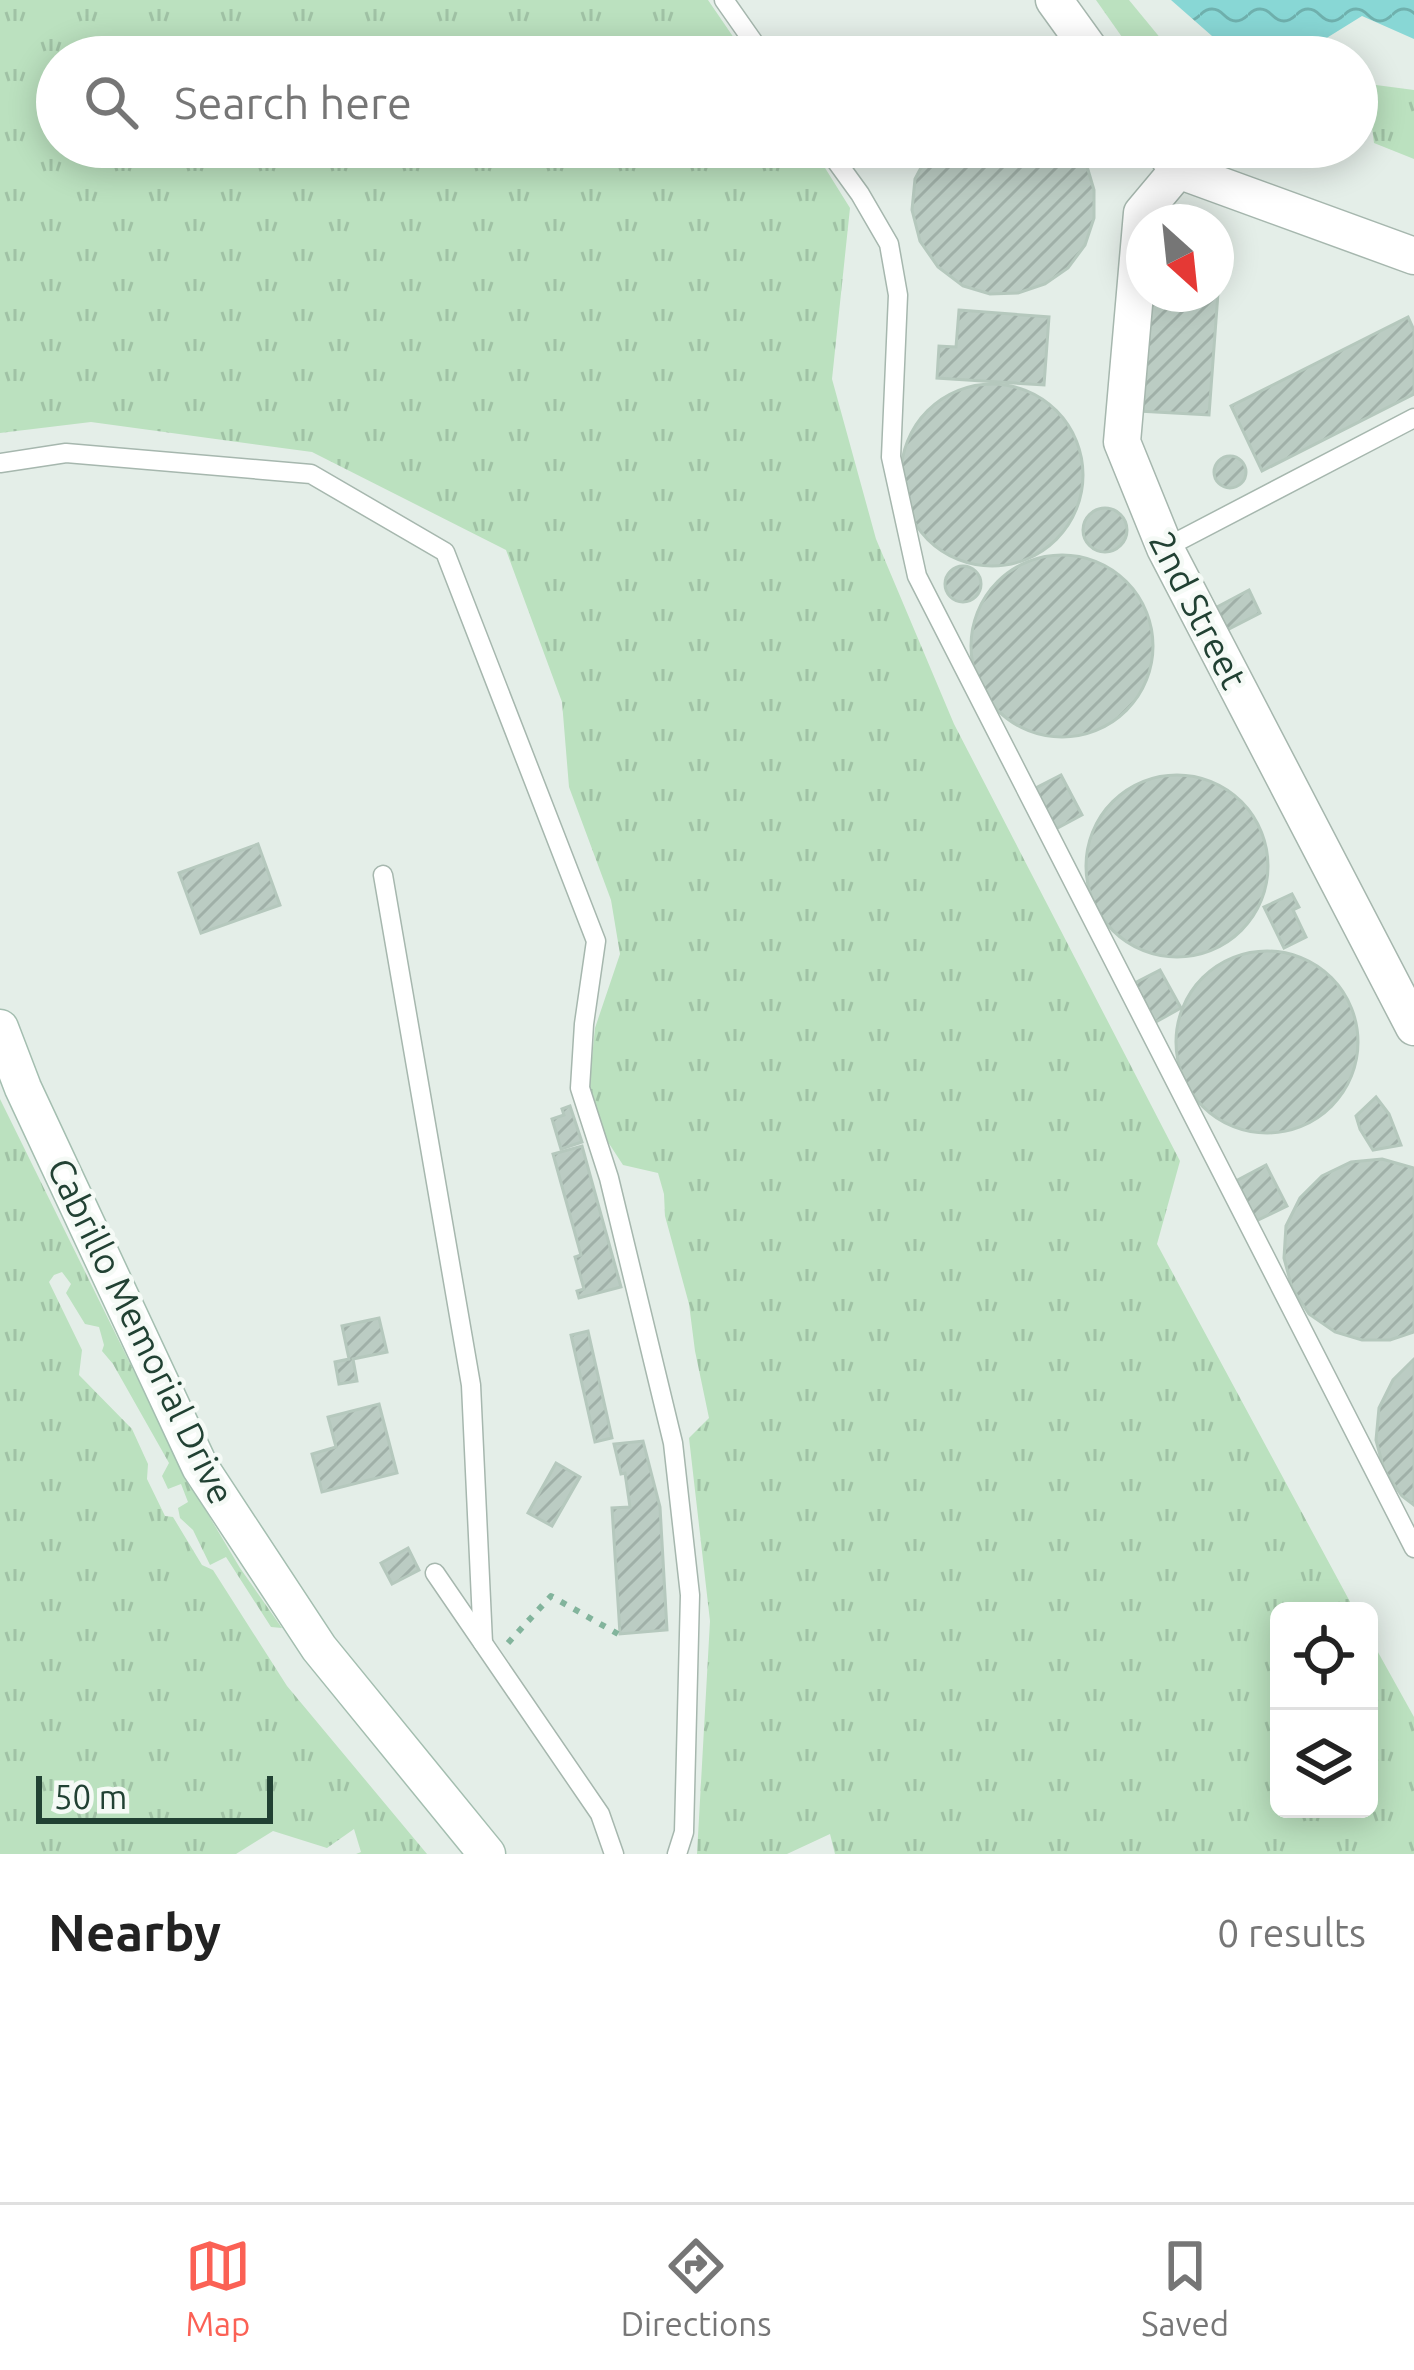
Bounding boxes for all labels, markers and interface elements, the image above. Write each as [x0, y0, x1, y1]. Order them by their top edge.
search box [36, 36, 1378, 168]
icon: search [78, 69, 144, 135]
text: Search here [174, 77, 412, 128]
north arrow [1126, 204, 1234, 312]
street label: 2nd Street [1141, 524, 1255, 695]
street label: Cabrillo Memorial Drive [40, 1151, 243, 1510]
map controls [1270, 1602, 1378, 1818]
button: locate [1270, 1602, 1378, 1710]
button: layers [1270, 1710, 1378, 1818]
scale bar [36, 1770, 273, 1823]
text: 50 m [54, 1778, 127, 1815]
text: Nearby [48, 1903, 221, 1961]
text: 0 results [1217, 1911, 1366, 1954]
tab: Map [185, 2233, 251, 2342]
tab: Directions [621, 2233, 771, 2342]
tab: Saved [1141, 2233, 1229, 2342]

